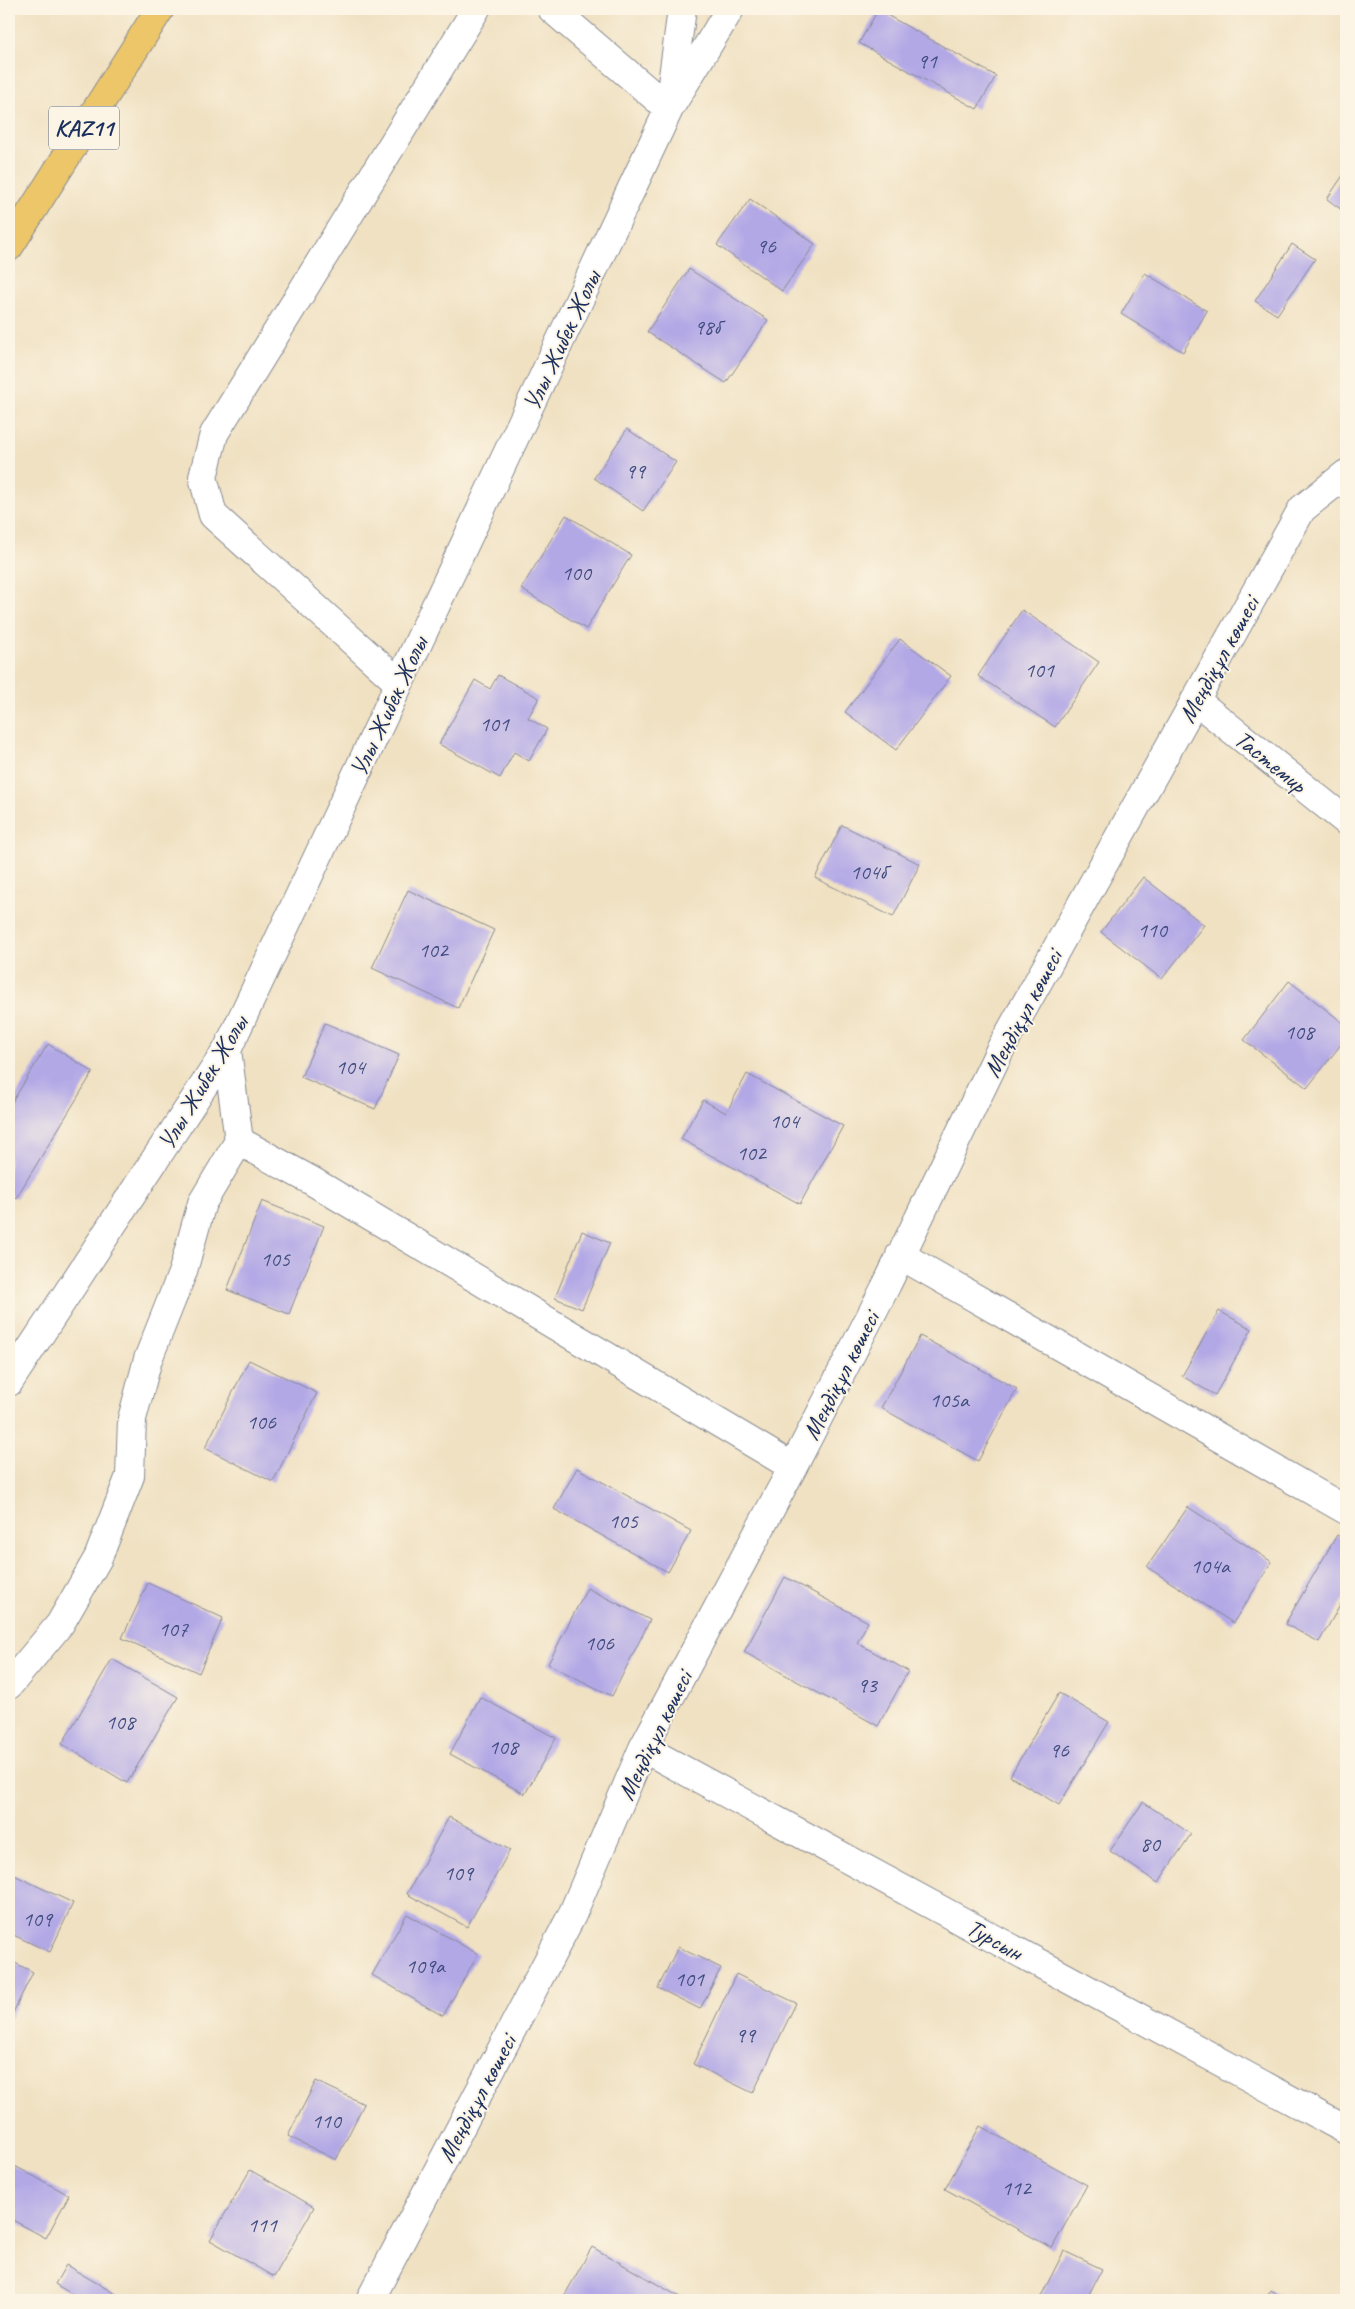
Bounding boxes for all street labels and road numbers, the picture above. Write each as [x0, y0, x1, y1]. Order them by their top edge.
road number: KAZ11 [49, 106, 119, 150]
street label: Улы Жибек Жолы [516, 264, 609, 415]
street label: Меңдіқұл көшесі [1171, 588, 1268, 728]
street label: Улы Жибек Жолы [343, 630, 436, 781]
street label: Тастемир [1228, 723, 1314, 802]
street label: Меңдіқұл көшесі [976, 941, 1071, 1083]
street label: Улы Жибек Жолы [150, 1008, 256, 1155]
street label: Меңдіқұл көшесі [795, 1303, 888, 1445]
street label: Меңдіқұл көшесі [610, 1663, 701, 1805]
street label: Турсын [961, 1911, 1030, 1969]
street label: Меңдіқұл көшесі [430, 2026, 525, 2168]

